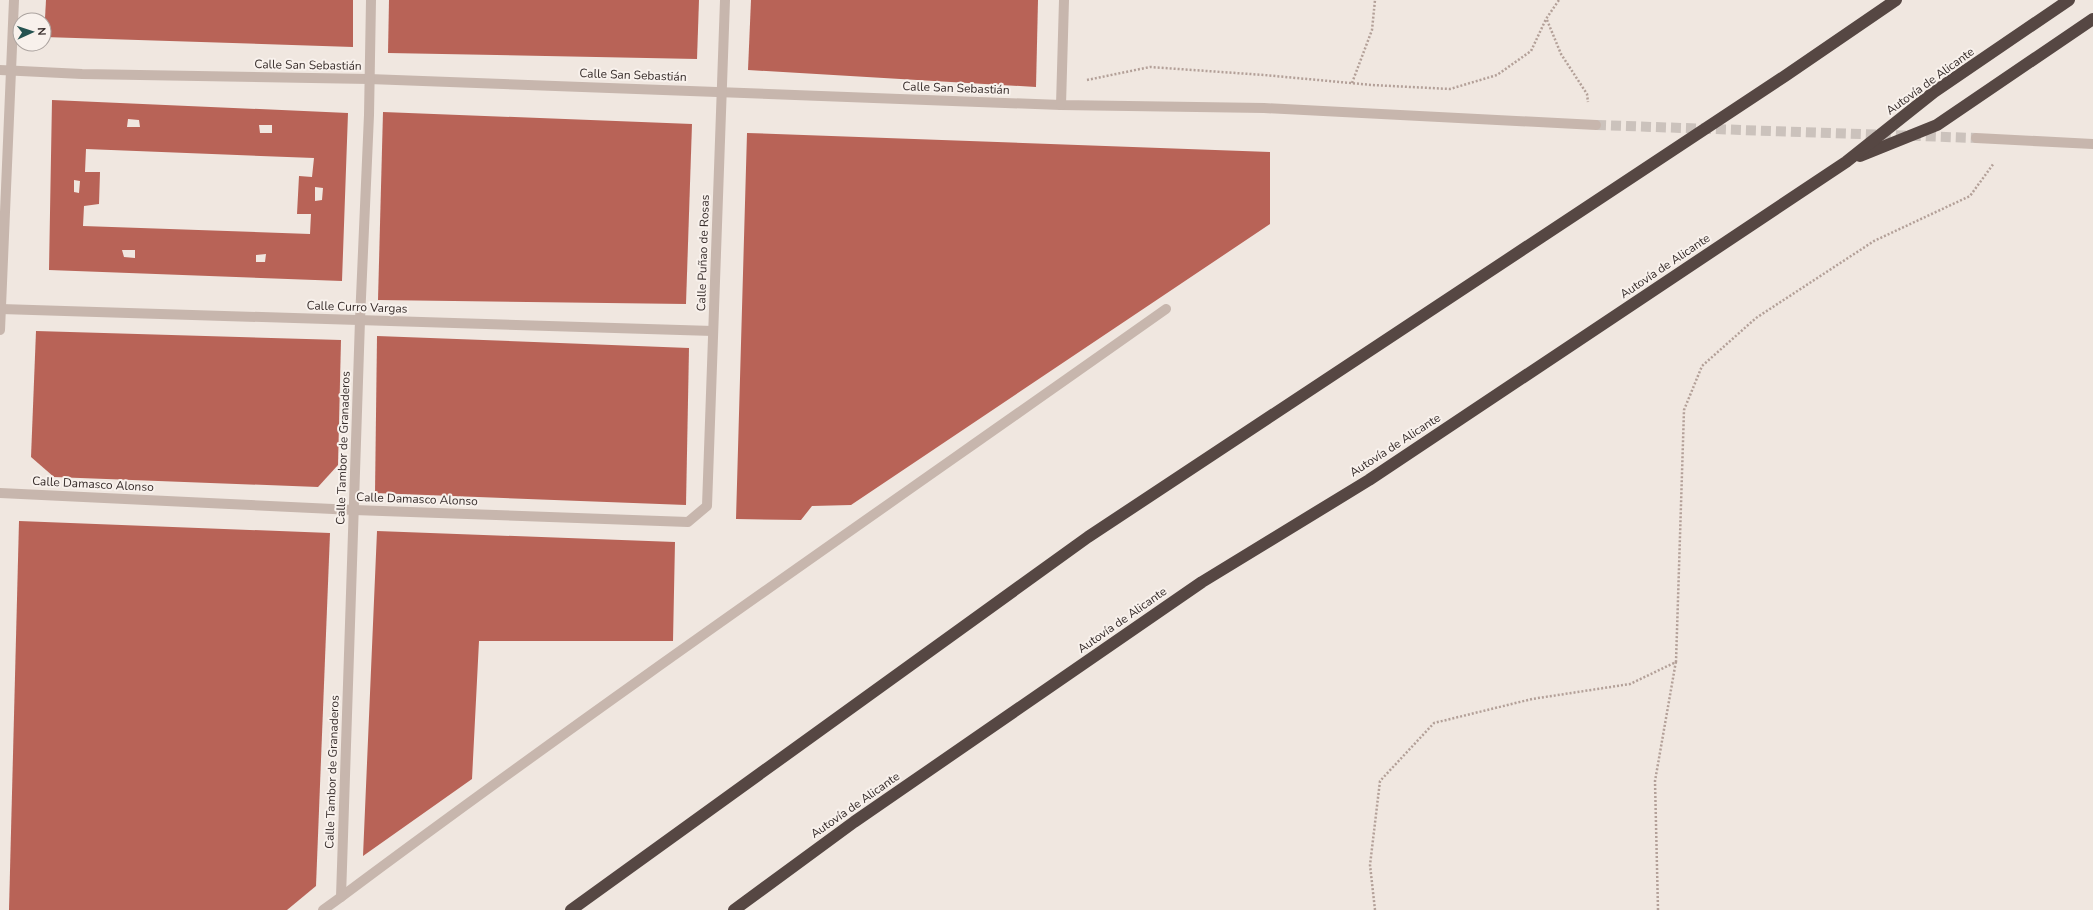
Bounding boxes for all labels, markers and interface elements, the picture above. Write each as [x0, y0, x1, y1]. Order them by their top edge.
north arrow [12, 12, 52, 52]
text: N [34, 27, 49, 36]
street label: Autovía de Alicante [1883, 44, 1977, 118]
street label: Calle San Sebastián [254, 56, 362, 74]
street label: Calle San Sebastián [579, 65, 687, 85]
street label: Calle San Sebastián [902, 78, 1010, 98]
street label: Calle Puñao de Rosas [693, 194, 713, 312]
street label: Autovía de Alicante [1617, 230, 1713, 302]
street label: Calle Curro Vargas [306, 297, 408, 317]
street label: Calle Tambor de Granaderos [332, 371, 354, 525]
street label: Autovía de Alicante [1346, 410, 1444, 480]
street label: Calle Damasco Alonso [32, 473, 155, 495]
street label: Calle Damasco Alonso [356, 489, 478, 509]
street label: Autovía de Alicante [1074, 583, 1170, 657]
street label: Calle Tambor de Granaderos [321, 695, 343, 849]
street label: Autovía de Alicante [807, 768, 903, 842]

